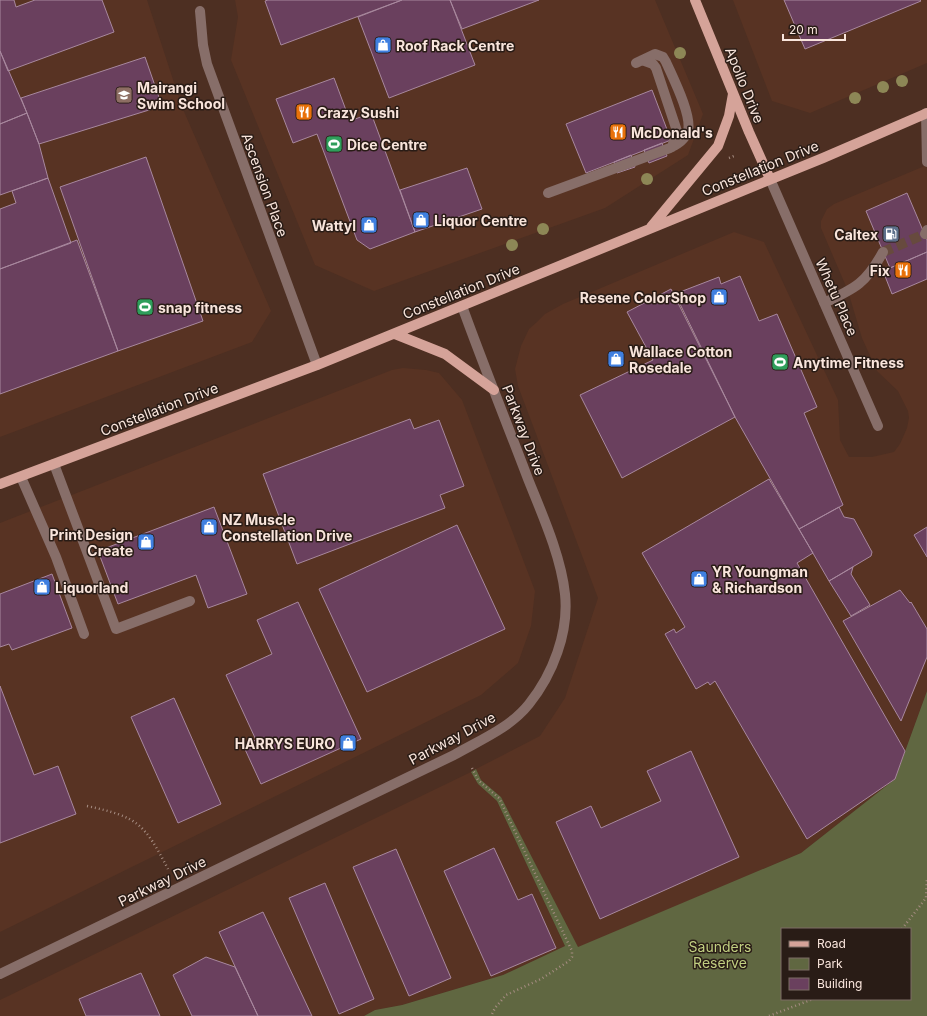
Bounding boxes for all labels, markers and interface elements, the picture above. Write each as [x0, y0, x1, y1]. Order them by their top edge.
scale bar [783, 16, 845, 42]
text: 20 m [789, 22, 818, 37]
shop icon: Roof Rack Centre [373, 35, 393, 55]
place label: Roof Rack Centre [396, 37, 514, 54]
street label: Apollo Drive [722, 45, 768, 125]
place label: Mairangi Swim School [137, 79, 225, 112]
school or university icon: Mairangi Swim School [114, 85, 134, 105]
restaurant icon: Crazy Sushi [294, 102, 314, 122]
place label: Crazy Sushi [317, 104, 399, 121]
restaurant icon: McDonald's [608, 122, 628, 142]
place label: McDonald's [631, 124, 713, 141]
street label: Ascension Place [238, 131, 292, 239]
sports icon: Dice Centre [324, 134, 344, 154]
place label: Dice Centre [347, 136, 427, 153]
street label: Constellation Drive [699, 137, 821, 199]
shop icon: Liquor Centre [411, 210, 431, 230]
place label: Liquor Centre [434, 212, 527, 229]
shop icon: Wattyl [359, 215, 379, 235]
place label: Wattyl [312, 217, 356, 234]
fuel station icon: Caltex [881, 224, 901, 244]
place label: Caltex [834, 226, 878, 243]
street label: Whetu Place [812, 255, 862, 339]
street label: Constellation Drive [400, 260, 522, 322]
restaurant icon: Fix [893, 260, 913, 280]
place label: Fix [870, 262, 890, 279]
shop icon: Resene ColorShop [709, 287, 729, 307]
place label: Resene ColorShop [580, 289, 706, 306]
sports icon: snap fitness [135, 297, 155, 317]
place label: snap fitness [158, 299, 242, 316]
place label: Wallace Cotton Rosedale [629, 343, 732, 376]
shop icon: Wallace Cotton Rosedale [606, 349, 626, 369]
sports icon: Anytime Fitness [770, 352, 790, 372]
place label: Anytime Fitness [793, 354, 904, 371]
street label: Constellation Drive [98, 379, 220, 439]
street label: Parkway Drive [499, 382, 549, 478]
place label: NZ Muscle Constellation Drive [222, 511, 352, 544]
shop icon: NZ Muscle Constellation Drive [199, 517, 219, 537]
place label: Print Design Create [50, 526, 133, 559]
shop icon: Print Design Create [136, 532, 156, 552]
place label: YR Youngman & Richardson [712, 563, 808, 596]
shop icon: YR Youngman & Richardson [689, 569, 709, 589]
shop icon: Liquorland [32, 577, 52, 597]
place label: Liquorland [55, 579, 128, 596]
street label: Parkway Drive [406, 708, 498, 768]
shop icon: HARRYS EURO [338, 733, 358, 753]
place label: HARRYS EURO [235, 735, 335, 752]
street label: Parkway Drive [115, 852, 209, 910]
legend [781, 928, 911, 1000]
text: Road [817, 936, 846, 951]
park label: Saunders Reserve [689, 938, 751, 971]
text: Park [817, 956, 843, 971]
text: Building [817, 976, 862, 991]

